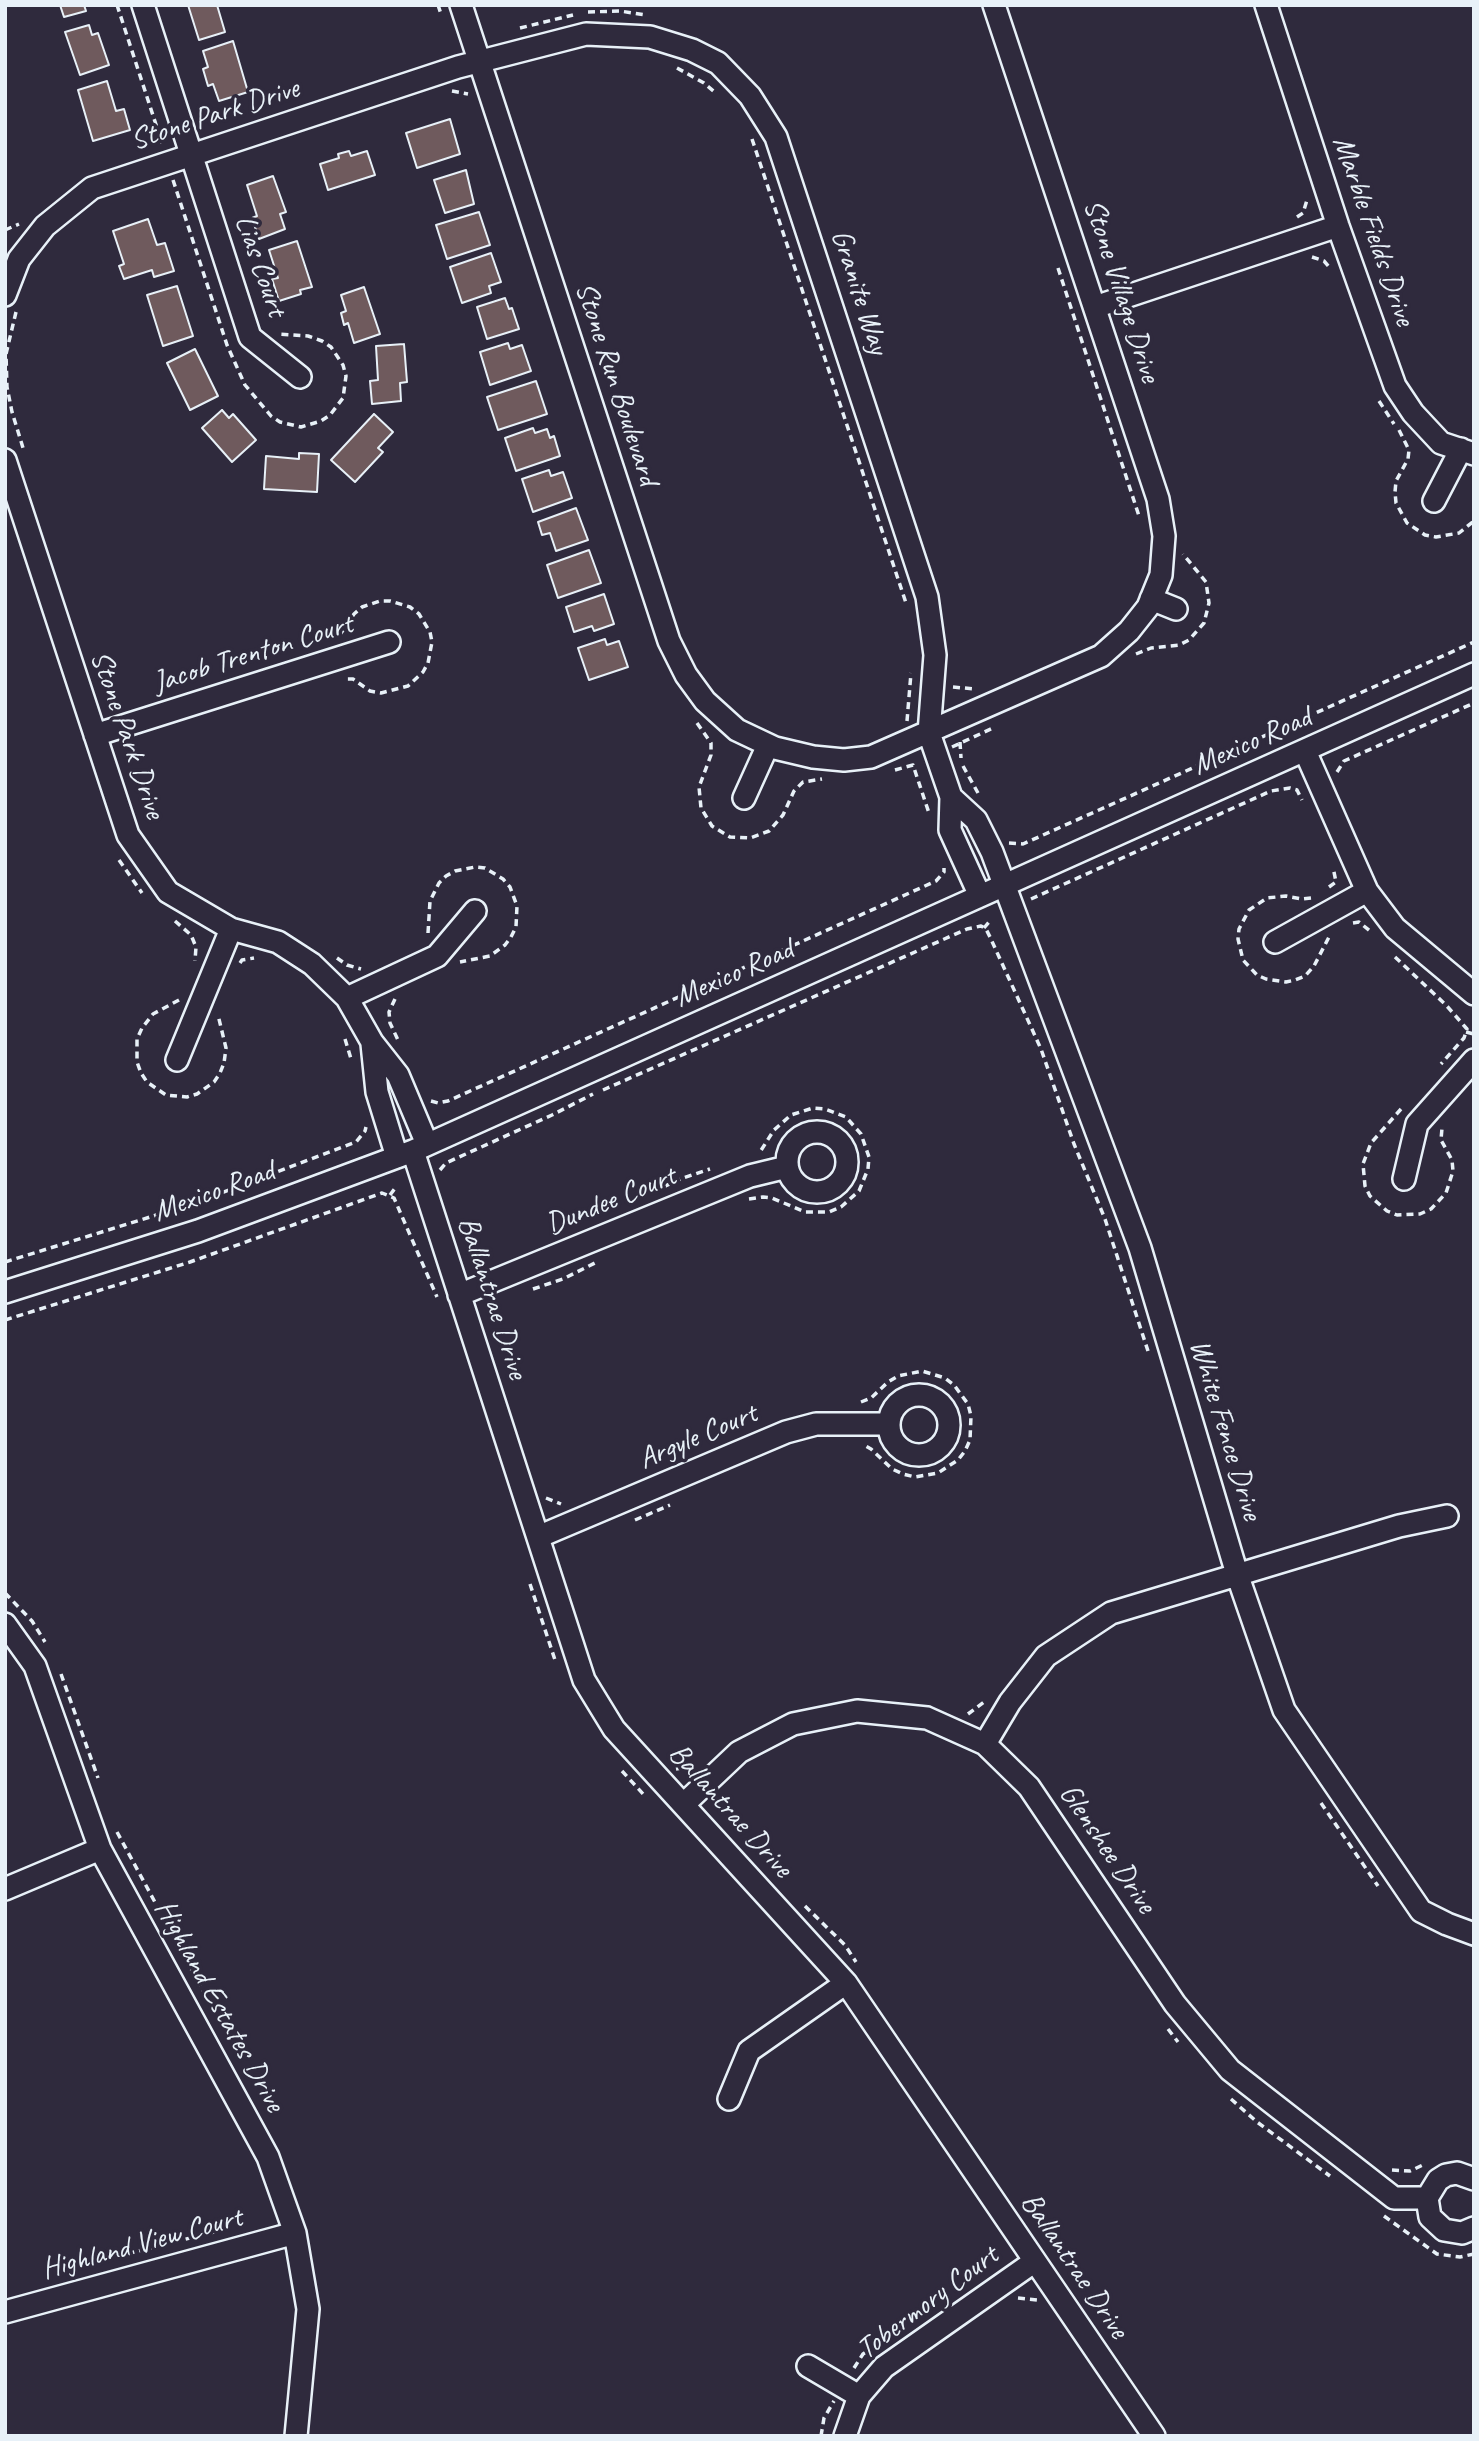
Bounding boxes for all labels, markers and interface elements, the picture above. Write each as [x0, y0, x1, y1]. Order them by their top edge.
street label: Stone Park Drive [126, 71, 304, 159]
street label: Marble Fields Drive [1324, 131, 1422, 331]
street label: Stone Village Drive [1074, 195, 1168, 387]
street label: Lias Court [226, 211, 294, 321]
street label: Granite Way [822, 225, 896, 359]
street label: Stone Run Boulevard [566, 278, 666, 490]
street label: Jacob Trenton Court [149, 607, 357, 701]
street label: Stone Park Drive [82, 646, 172, 824]
street label: Mexico Road [1187, 700, 1317, 784]
street label: Mexico Road [669, 932, 799, 1016]
street label: Mexico Road [149, 1154, 279, 1230]
street label: Dundee Court [541, 1159, 681, 1243]
street label: Ballantrae Drive [449, 1212, 535, 1384]
street label: White Fence Drive [1180, 1335, 1270, 1525]
street label: Argyle Court [633, 1396, 763, 1478]
street label: Ballantrae Drive [660, 1736, 800, 1886]
street label: Glenshee Drive [1051, 1778, 1163, 1920]
street label: Highland Estates Drive [146, 1894, 292, 2118]
street label: Ballantrae Drive [1012, 2186, 1136, 2346]
street label: Highland View Court [38, 2200, 246, 2288]
street label: Tobermory Court [850, 2238, 1006, 2368]

